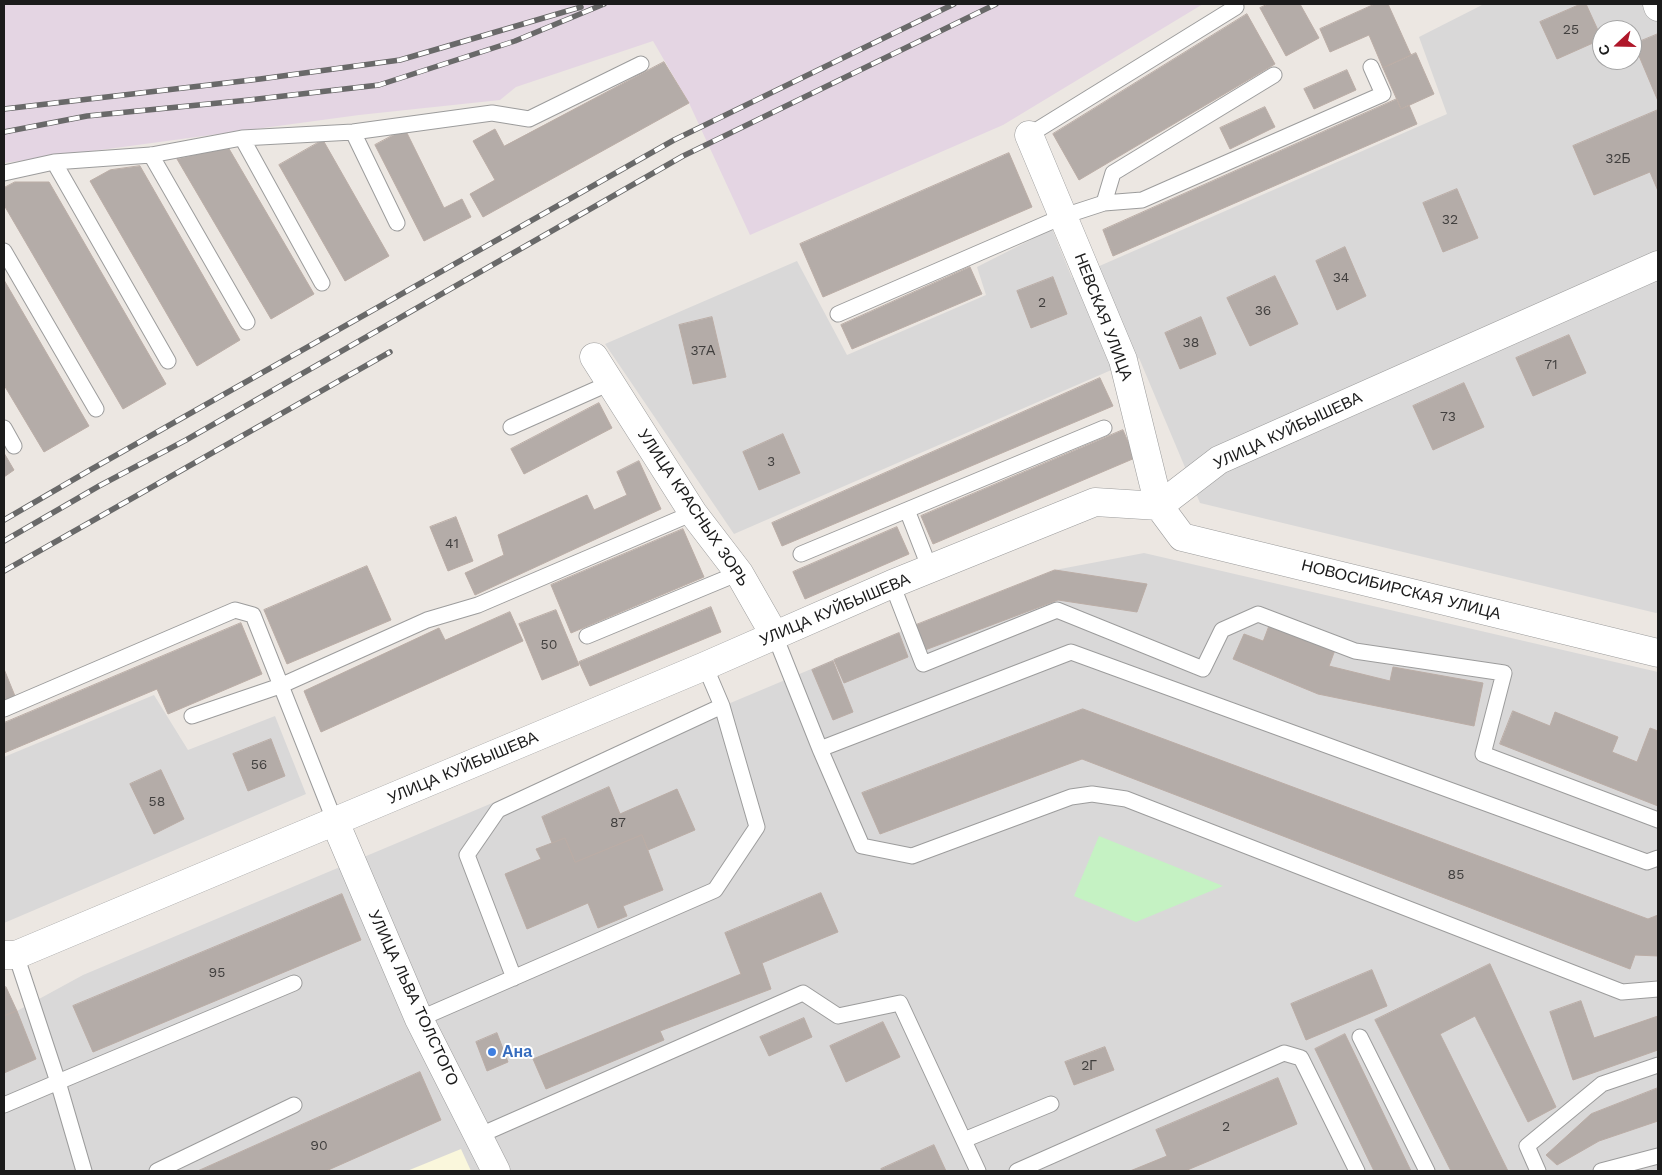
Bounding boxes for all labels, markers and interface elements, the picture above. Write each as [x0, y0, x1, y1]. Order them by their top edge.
north arrow [1592, 20, 1642, 70]
house number: 25 [1563, 22, 1579, 38]
text: С [1595, 42, 1613, 58]
house number: 32Б [1605, 151, 1631, 167]
house number: 32 [1442, 212, 1458, 228]
street label: НЕВСКАЯ УЛИЦА [1070, 251, 1136, 383]
house number: 34 [1333, 270, 1349, 286]
house number: 2 [1038, 295, 1046, 311]
house number: 36 [1255, 303, 1271, 319]
house number: 38 [1183, 335, 1199, 351]
house number: 37А [691, 343, 715, 359]
house number: 71 [1544, 357, 1558, 373]
street label: УЛИЦА КУЙБЫШЕВА [1211, 388, 1365, 474]
house number: 73 [1440, 409, 1456, 425]
street label: УЛИЦА КРАСНЫХ ЗОРЬ [633, 426, 753, 590]
house number: 3 [767, 454, 775, 470]
house number: 41 [445, 536, 459, 552]
street label: НОВОСИБИРСКАЯ УЛИЦА [1299, 556, 1503, 624]
street label: УЛИЦА КУЙБЫШЕВА [757, 570, 913, 650]
house number: 50 [541, 637, 557, 653]
street label: УЛИЦА КУЙБЫШЕВА [385, 728, 541, 808]
house number: 56 [251, 757, 267, 773]
house number: 58 [149, 794, 165, 810]
house number: 87 [610, 815, 626, 831]
house number: 85 [1448, 867, 1464, 883]
street label: УЛИЦА ЛЬВА ТОЛСТОГО [364, 907, 462, 1089]
house number: 95 [209, 965, 225, 981]
place label: Ана [502, 1042, 532, 1062]
marker: Ана [486, 1046, 498, 1058]
house number: 2Г [1081, 1058, 1097, 1074]
house number: 2 [1222, 1119, 1230, 1135]
house number: 90 [310, 1138, 328, 1154]

